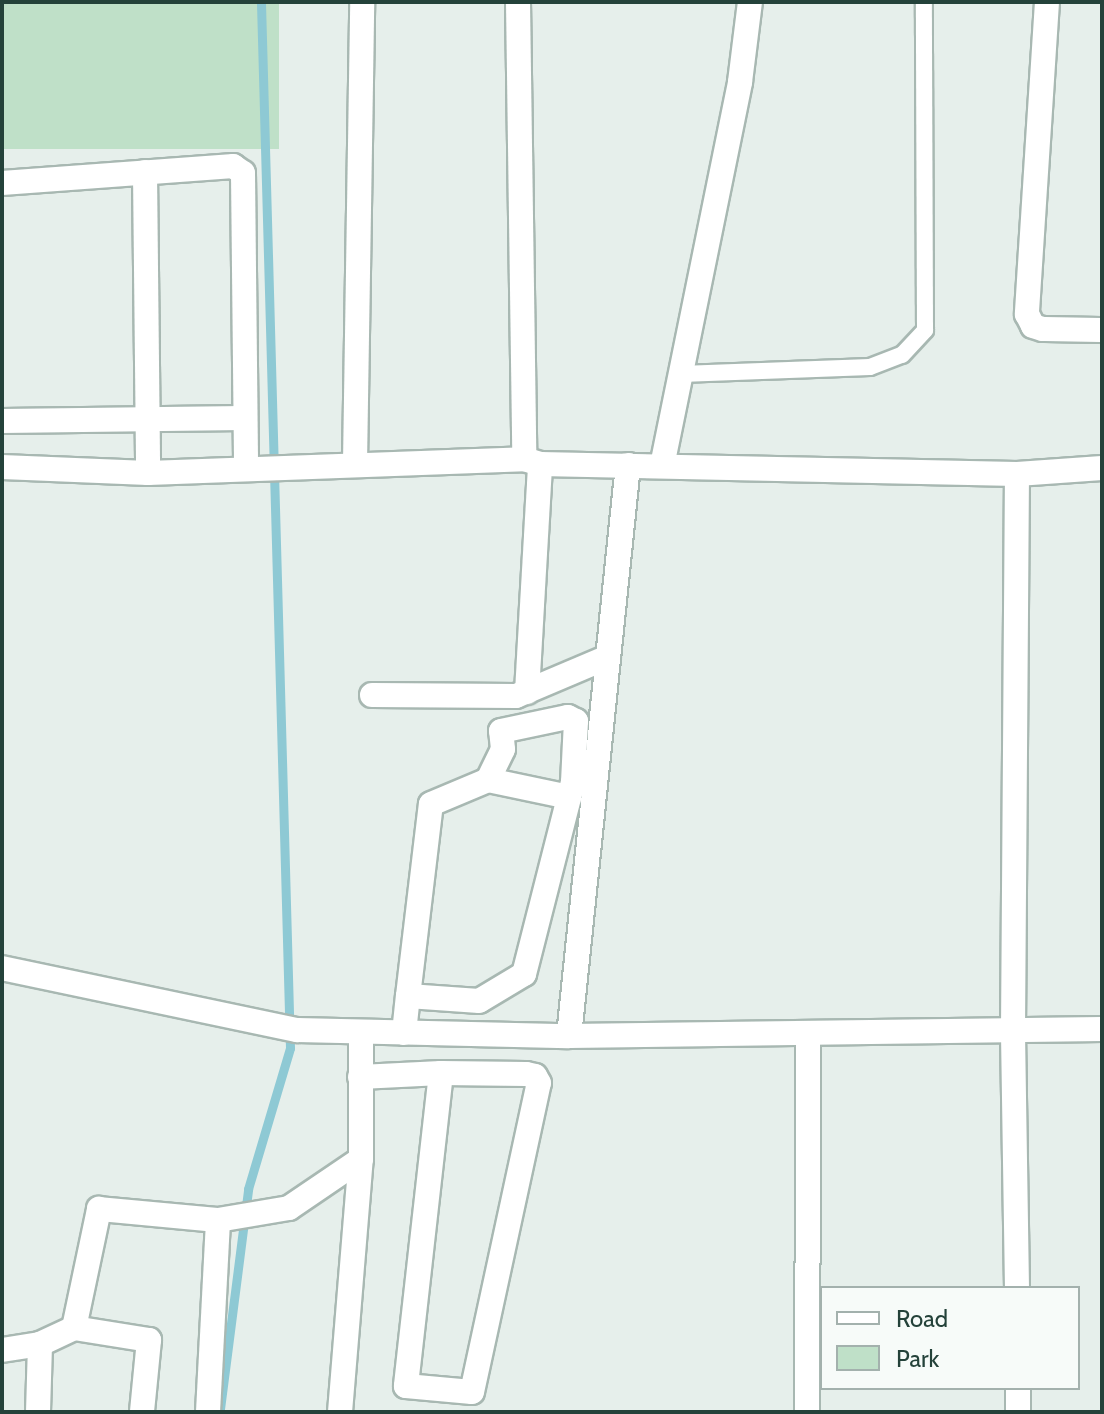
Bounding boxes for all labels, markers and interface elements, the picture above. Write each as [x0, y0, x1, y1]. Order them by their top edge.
legend [820, 1286, 1080, 1390]
text: Road [896, 1304, 948, 1333]
text: Park [896, 1344, 939, 1373]

